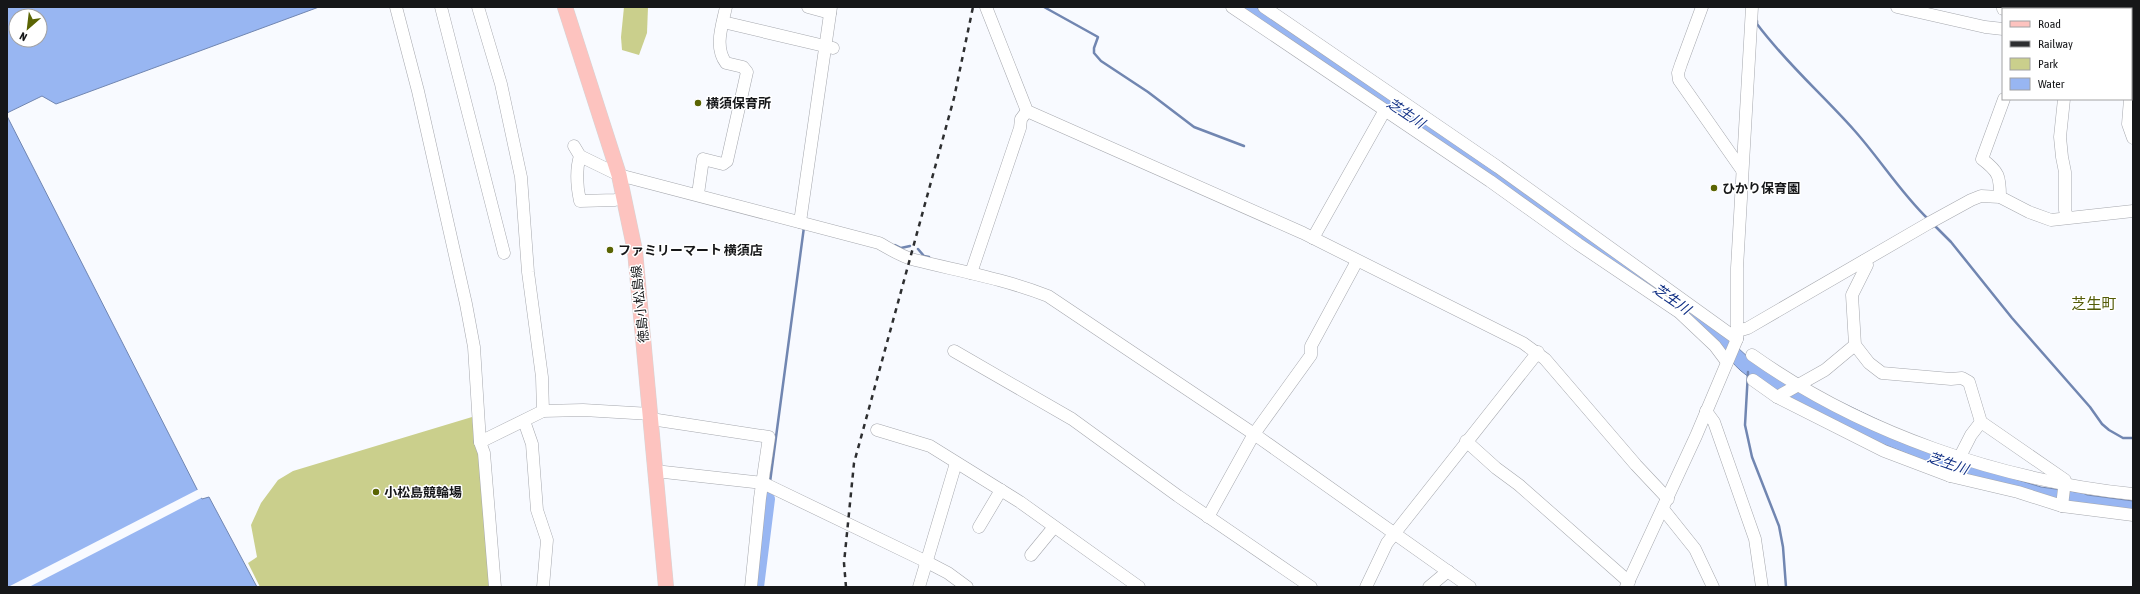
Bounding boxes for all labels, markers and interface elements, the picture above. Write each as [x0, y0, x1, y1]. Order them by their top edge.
north arrow [8, 8, 48, 48]
legend [2002, 8, 2132, 100]
text: Road [2038, 17, 2061, 31]
text: N [18, 30, 29, 44]
text: Railway [2038, 37, 2073, 51]
text: Park [2038, 57, 2059, 71]
text: Water [2038, 77, 2065, 91]
water label: 芝生川 [1384, 95, 1430, 132]
place label: 横須保育所 [706, 96, 771, 111]
marker: 横須保育所 [693, 98, 703, 108]
place label: ひかり保育園 [1722, 181, 1800, 196]
marker: ひかり保育園 [1709, 183, 1719, 193]
place label: ファミリーマート 横須店 [618, 243, 763, 258]
marker: ファミリーマート 横須店 [605, 245, 615, 255]
street label: 徳島小松島線 [628, 264, 652, 344]
water label: 芝生川 [1650, 280, 1695, 319]
district label: 芝生町 [2071, 295, 2117, 312]
water label: 芝生川 [1926, 449, 1972, 478]
place label: 小松島競輪場 [384, 485, 462, 500]
marker: 小松島競輪場 [371, 487, 381, 497]

